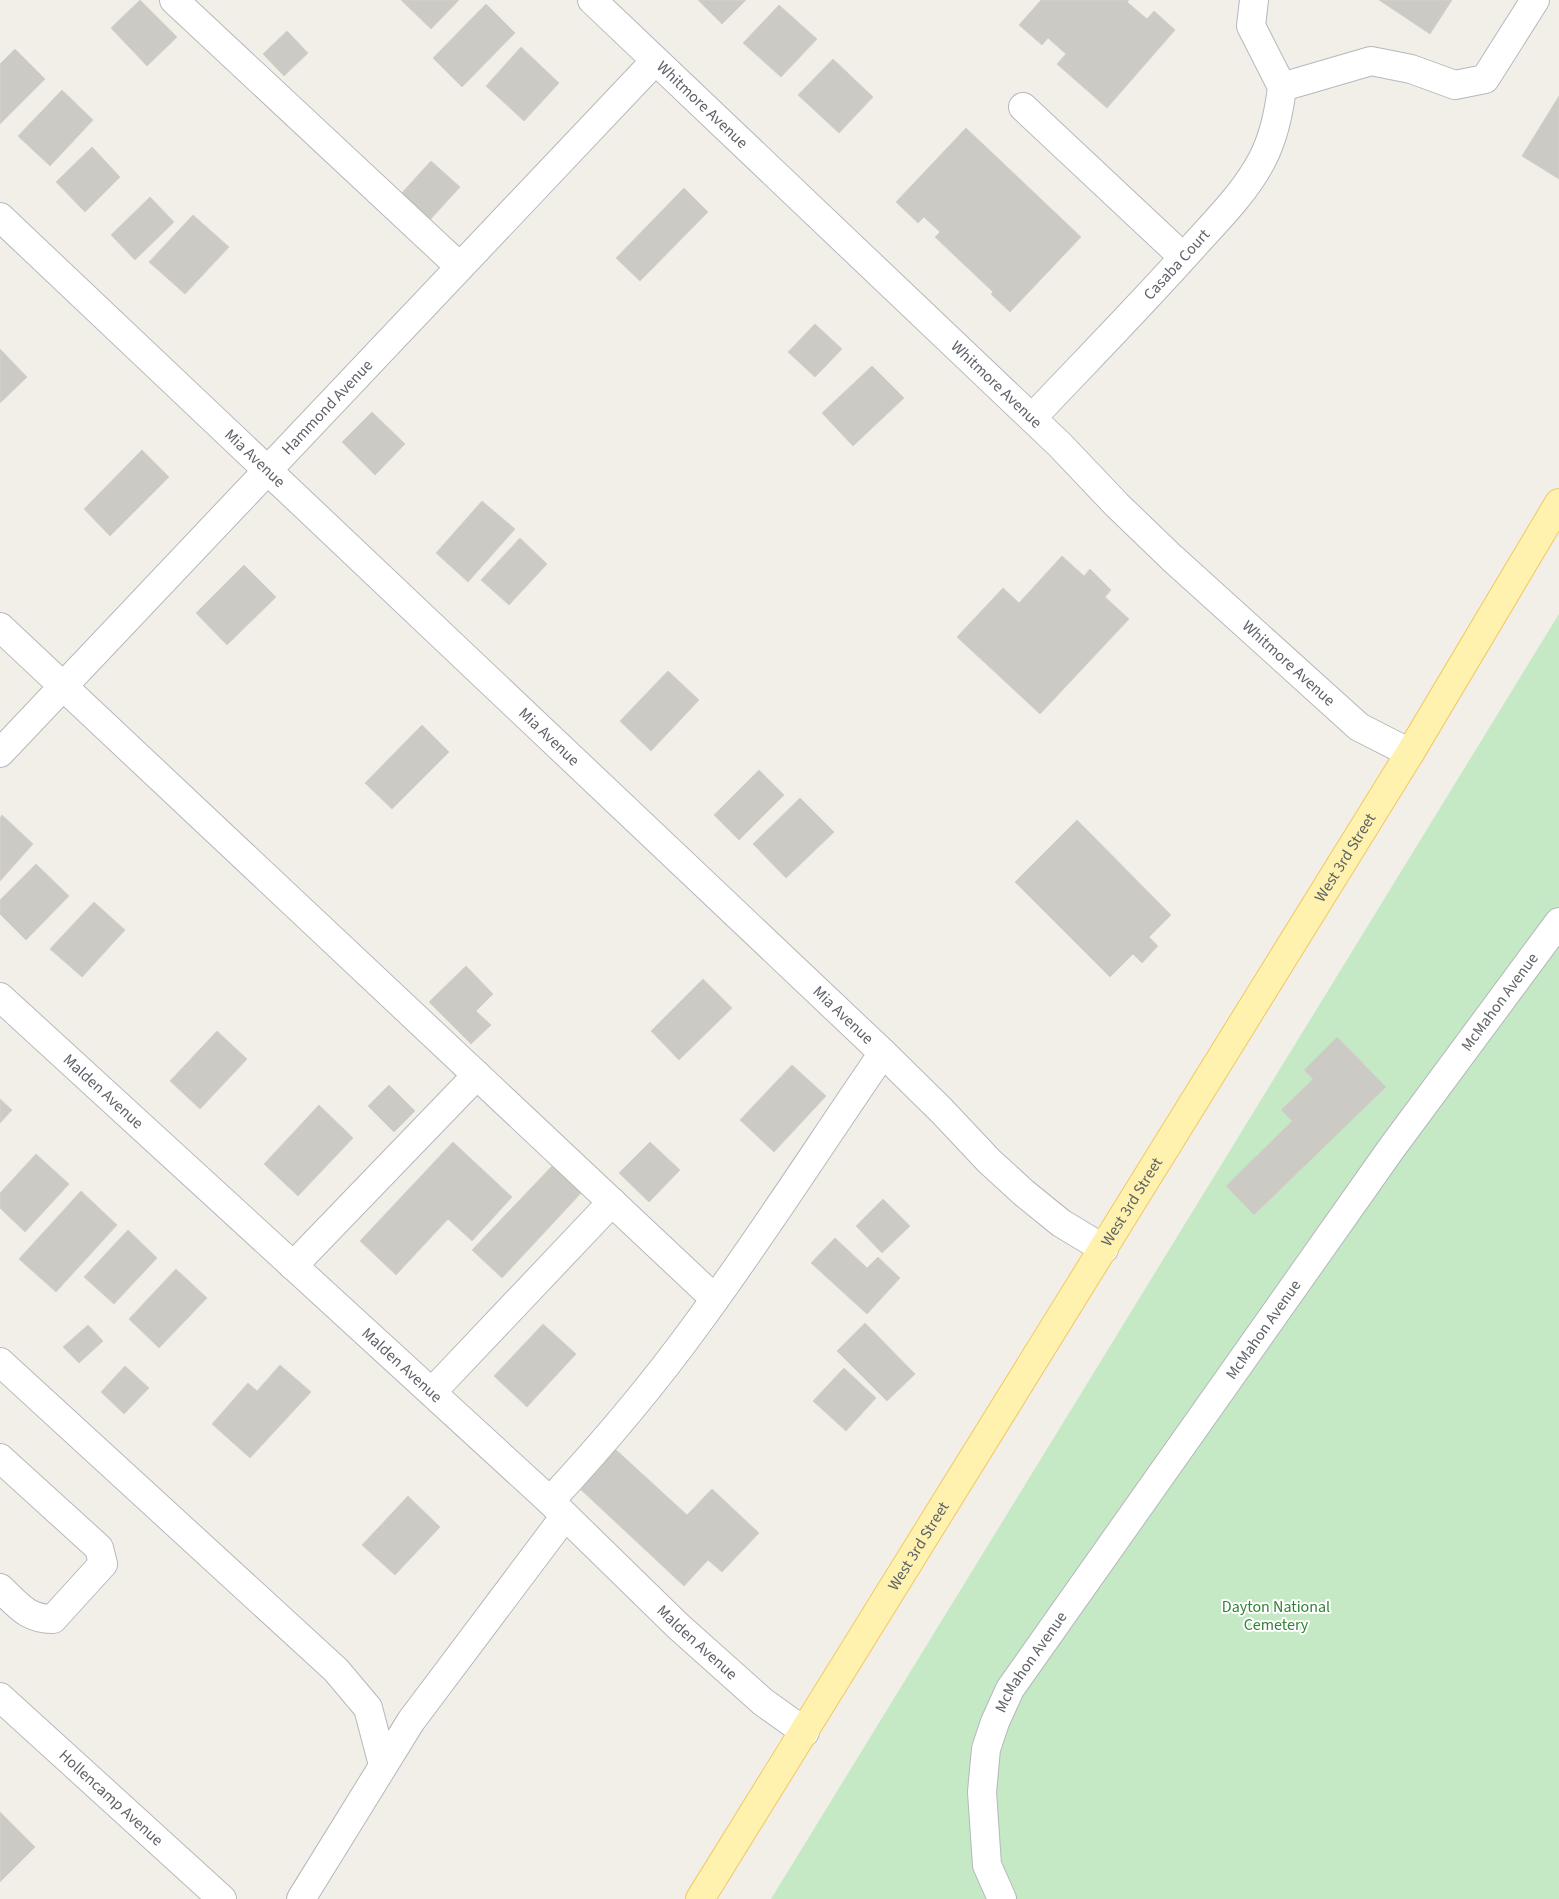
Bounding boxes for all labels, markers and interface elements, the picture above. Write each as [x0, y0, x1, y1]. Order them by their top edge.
street label: Whitmore Avenue [652, 56, 753, 154]
street label: Casaba Court [1139, 224, 1215, 305]
street label: Whitmore Avenue [946, 336, 1047, 433]
street label: Hammond Avenue [277, 355, 378, 460]
street label: Mia Avenue [220, 424, 290, 493]
street label: Whitmore Avenue [1237, 615, 1340, 711]
street label: Mia Avenue [514, 703, 584, 771]
street label: West 3rd Street [1309, 808, 1381, 906]
street label: McMahon Avenue [1456, 948, 1544, 1056]
street label: Mia Avenue [808, 981, 878, 1049]
street label: Malden Avenue [58, 1049, 148, 1134]
street label: West 3rd Street [1096, 1153, 1168, 1251]
street label: McMahon Avenue [1221, 1275, 1306, 1384]
street label: Malden Avenue [357, 1323, 447, 1408]
street label: West 3rd Street [883, 1497, 955, 1595]
park label: Dayton National Cemetery [1222, 1596, 1330, 1636]
street label: Malden Avenue [652, 1600, 742, 1685]
street label: McMahon Avenue [990, 1607, 1072, 1716]
street label: Hollencamp Avenue [54, 1745, 168, 1851]

